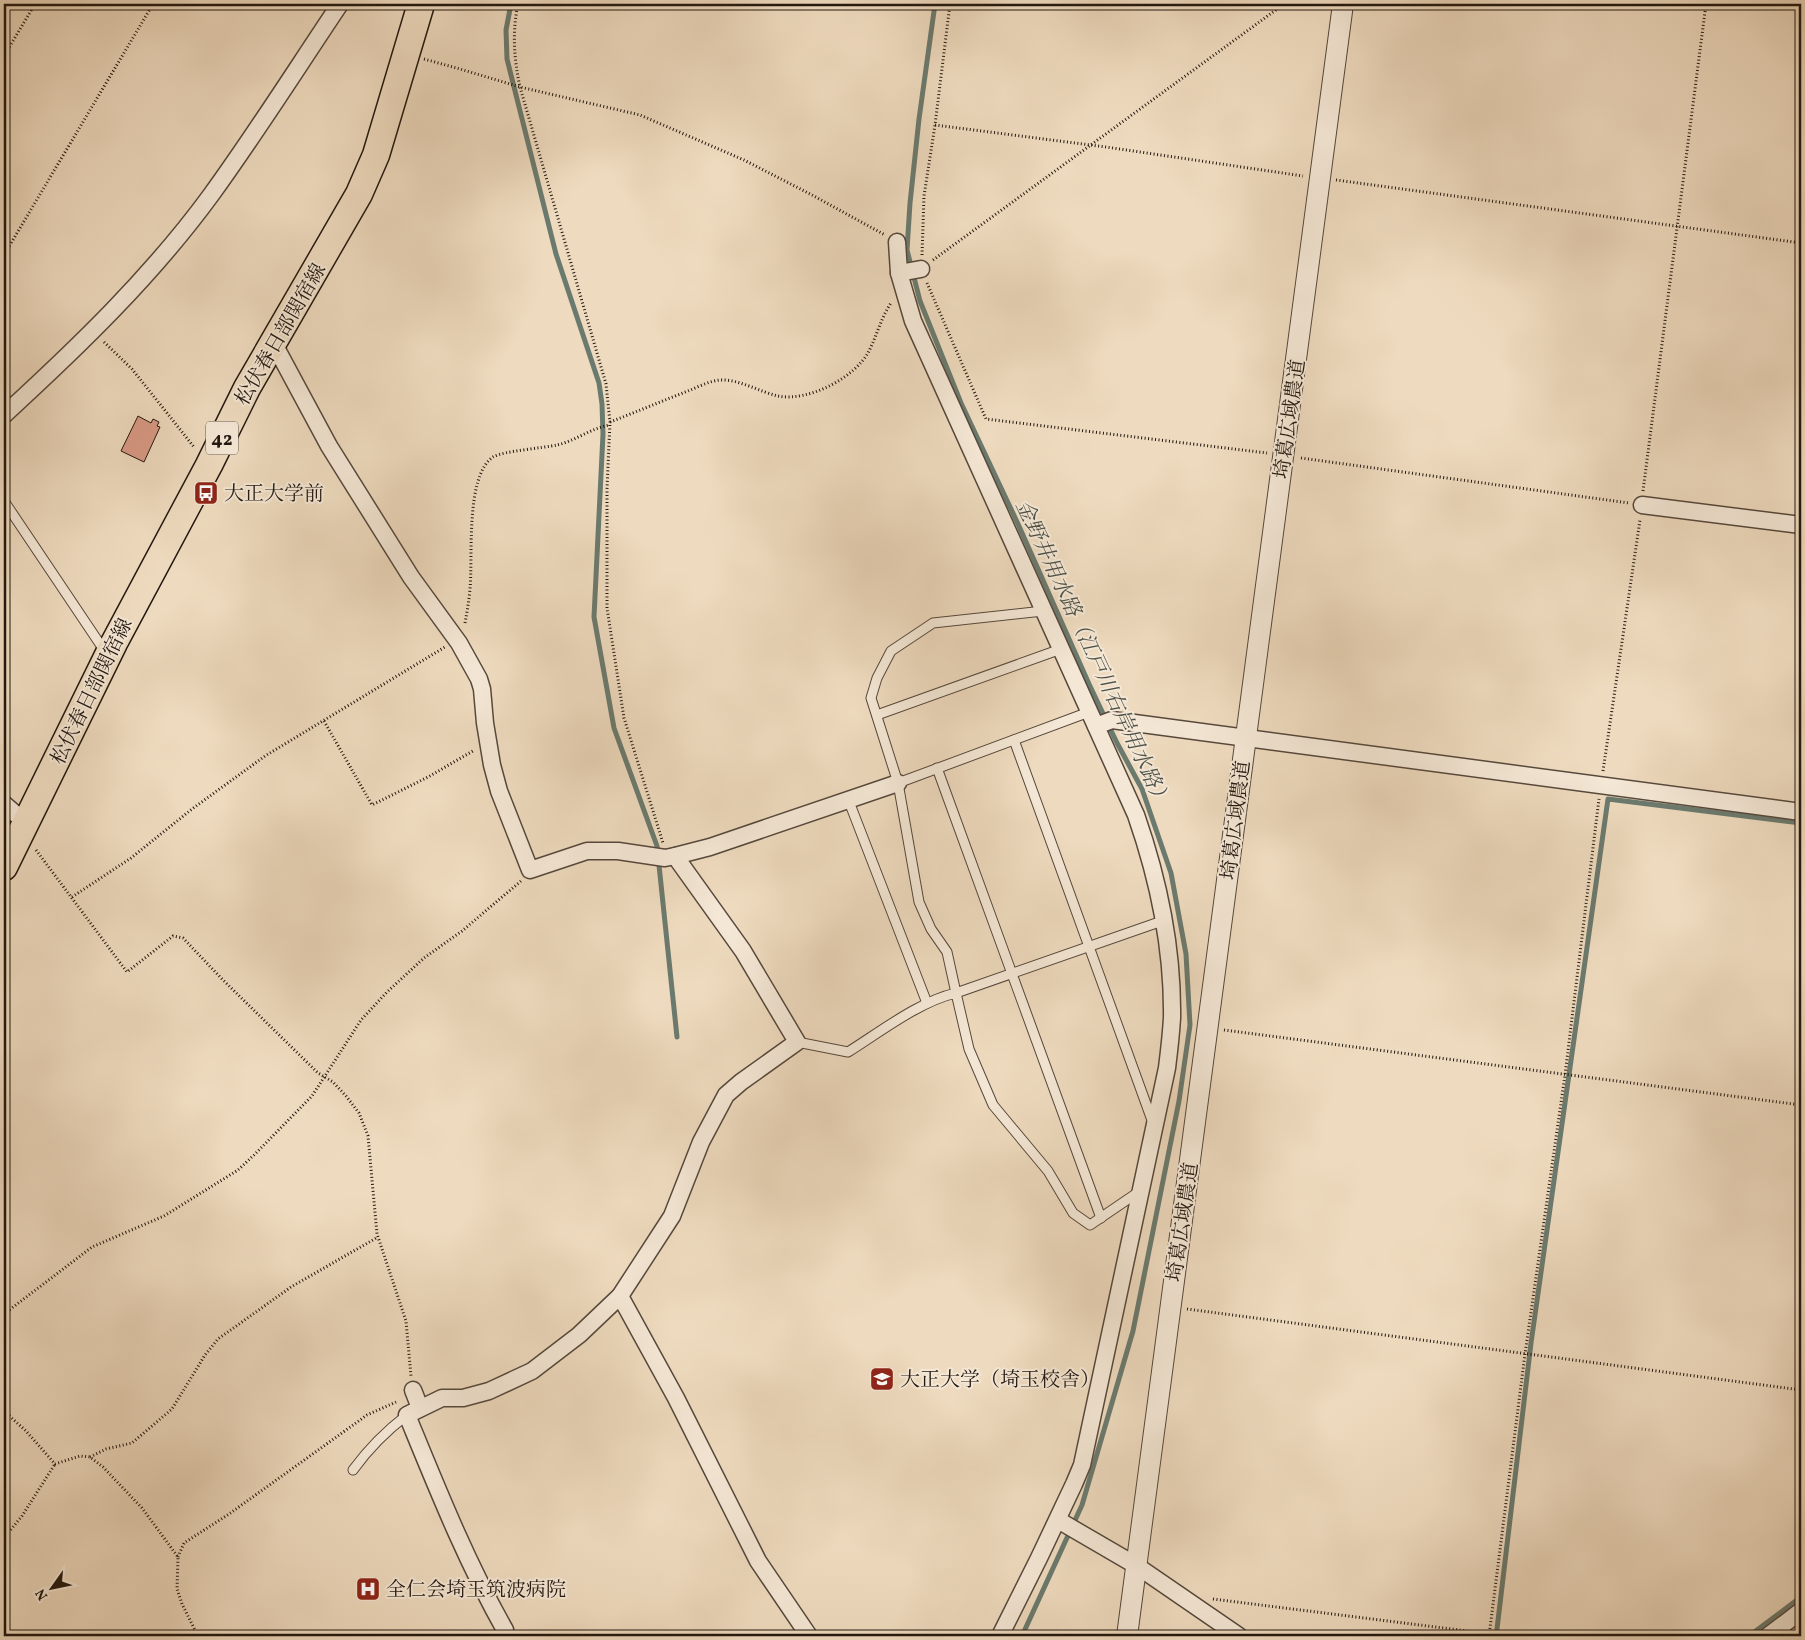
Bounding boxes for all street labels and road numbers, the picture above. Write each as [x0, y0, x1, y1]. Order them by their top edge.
street label: 松伏春日部関宿線 [230, 259, 334, 411]
street label: 埼葛広域農道 [1269, 358, 1313, 481]
road number: 42 [206, 422, 238, 454]
street label: 松伏春日部関宿線 [45, 614, 140, 770]
street label: 埼葛広域農道 [1216, 759, 1258, 882]
street label: 埼葛広域農道 [1162, 1161, 1206, 1284]

